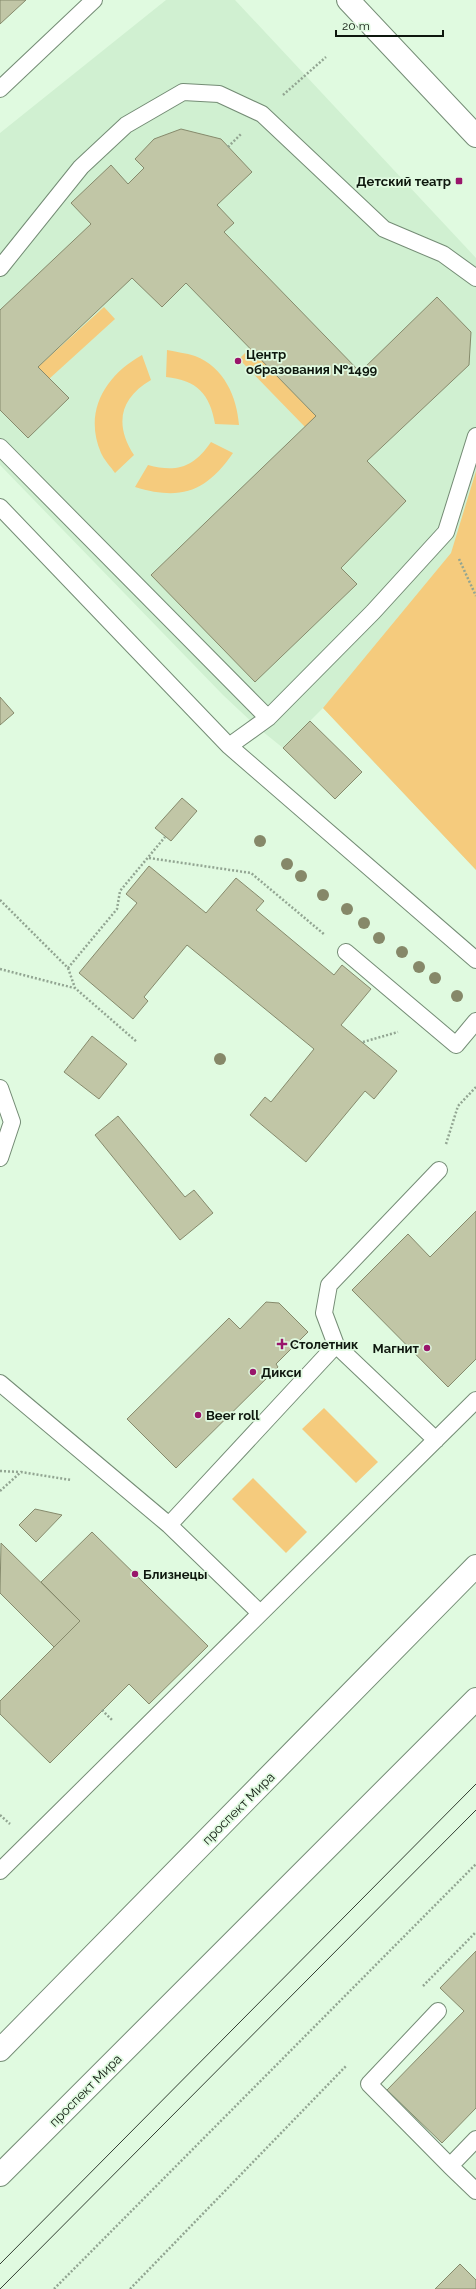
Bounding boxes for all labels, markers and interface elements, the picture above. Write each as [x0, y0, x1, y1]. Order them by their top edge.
scale bar [336, 12, 443, 38]
text: 20 m [342, 19, 370, 33]
place label: Детский театр [356, 174, 451, 189]
marker: Детский театр [454, 176, 464, 186]
place label: Центр образования №1499 [246, 347, 378, 377]
marker: Центр образования №1499 [233, 356, 243, 366]
place label: Столетник [290, 1337, 359, 1352]
marker: Столетник [277, 1339, 287, 1349]
place label: Магнит [373, 1341, 420, 1356]
marker: Магнит [422, 1343, 432, 1353]
place label: Дикси [261, 1365, 302, 1380]
marker: Дикси [248, 1367, 258, 1377]
place label: Beer roll [206, 1408, 260, 1423]
marker: Beer roll [193, 1410, 203, 1420]
place label: Близнецы [143, 1567, 207, 1582]
marker: Близнецы [130, 1569, 140, 1579]
street label: проспект Мира [199, 1769, 278, 1848]
street label: проспект Мира [46, 2051, 125, 2130]

